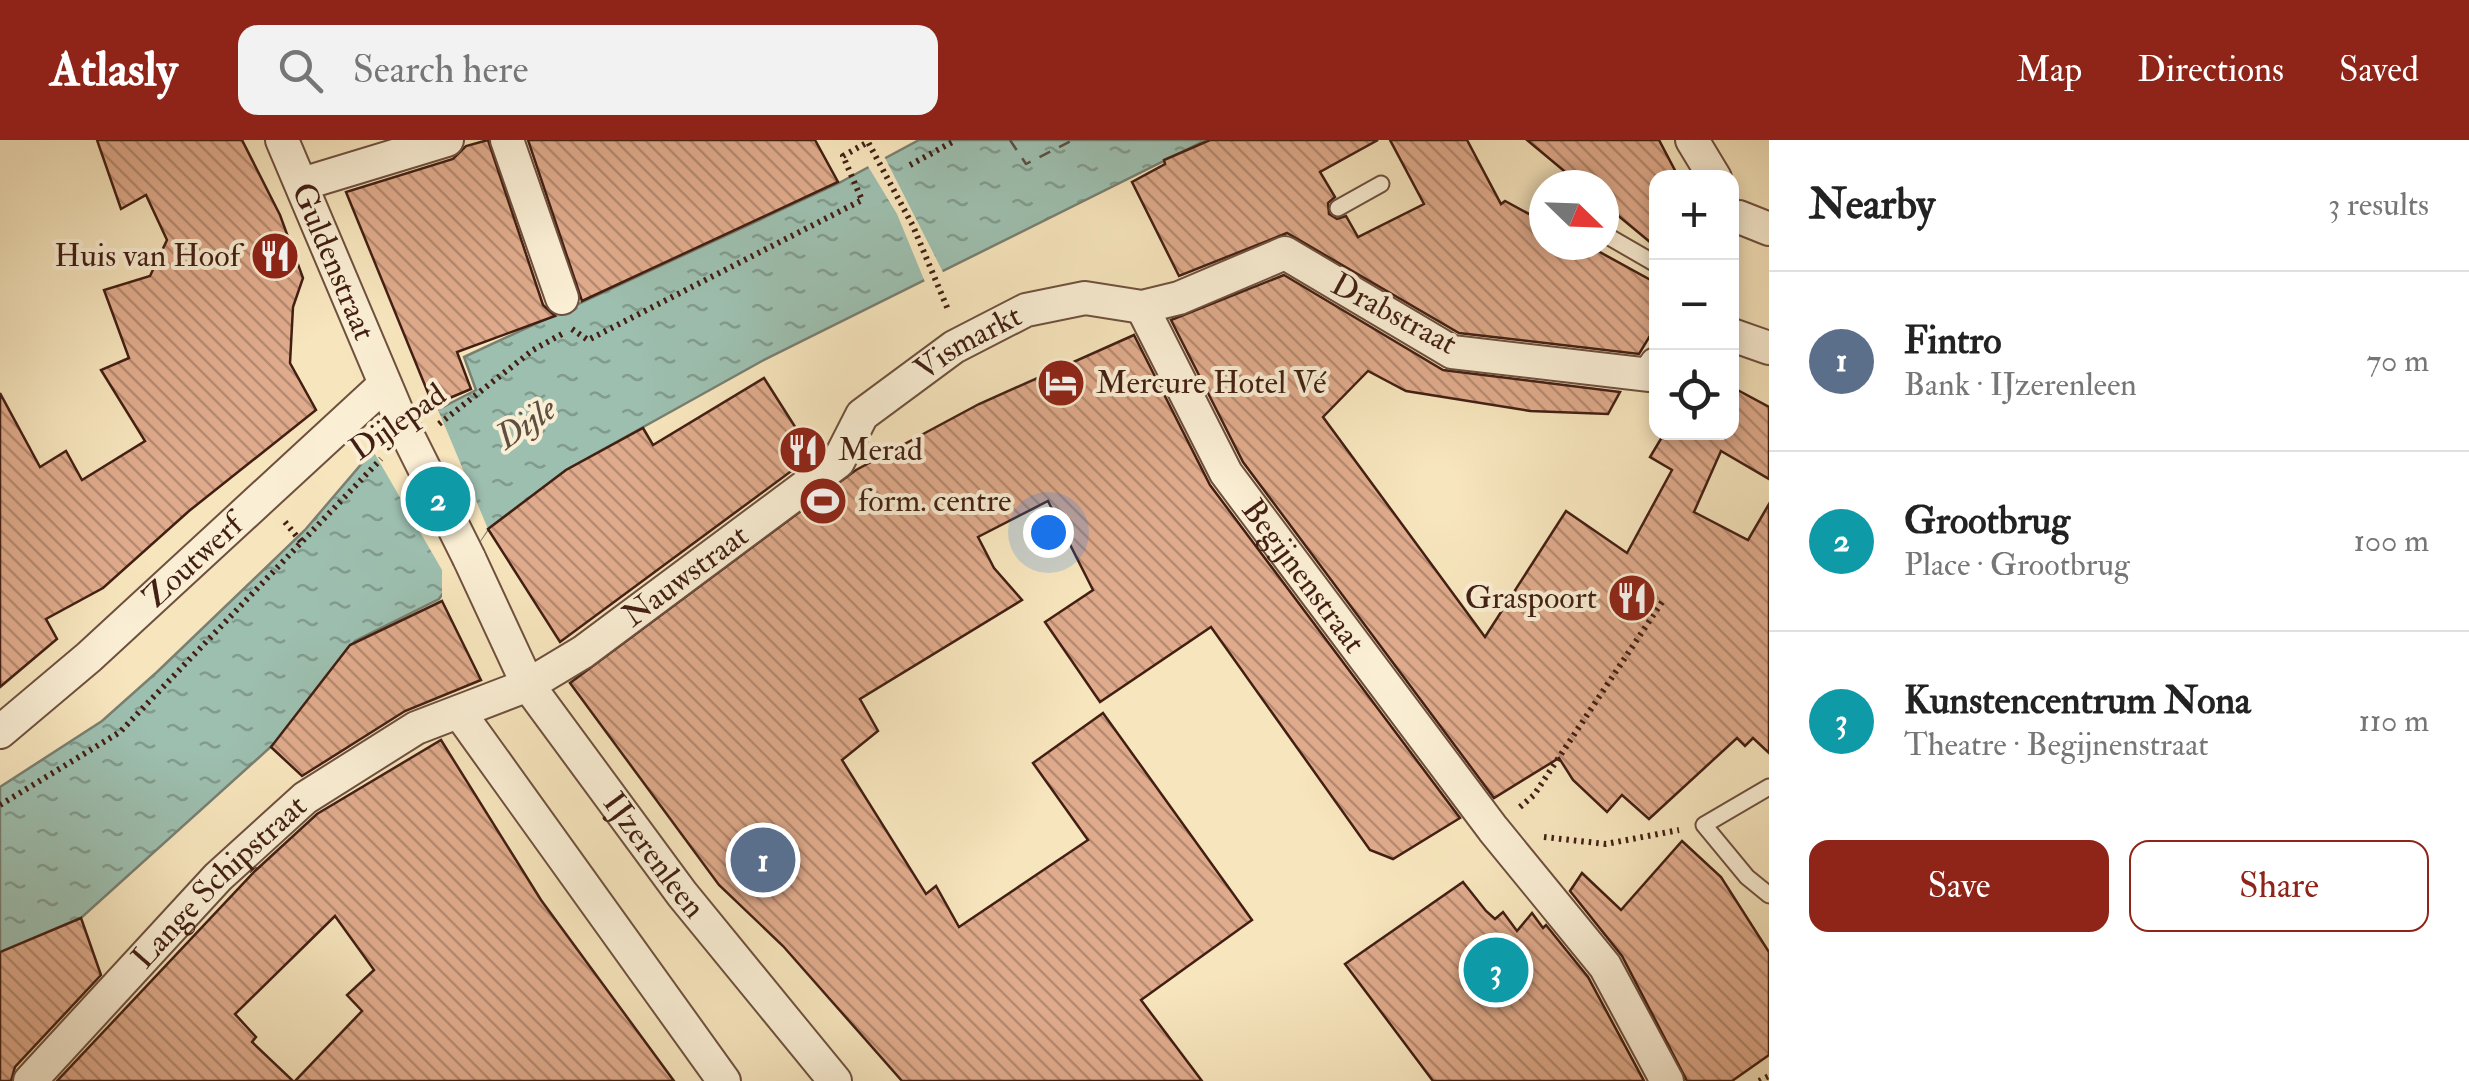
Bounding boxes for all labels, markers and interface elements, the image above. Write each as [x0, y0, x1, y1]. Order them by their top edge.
search box [238, 25, 938, 115]
text: Atlasly [50, 40, 178, 100]
icon: search [273, 43, 328, 98]
text: Search here [353, 46, 528, 94]
text: Map [2016, 48, 2082, 92]
text: Directions [2137, 48, 2284, 92]
text: Saved [2339, 48, 2419, 92]
north arrow [1529, 170, 1619, 260]
map controls [1649, 170, 1739, 440]
button: + [1649, 170, 1739, 260]
street label: Guldenstraat [282, 177, 384, 346]
text: Nearby [1809, 179, 1935, 231]
text: 3 results [2328, 185, 2429, 225]
restaurant icon: Huis van Hoof [249, 230, 301, 282]
place label: Huis van Hoof [54, 236, 245, 276]
button: − [1649, 260, 1739, 350]
street label: Drabstraat [1324, 264, 1464, 364]
street label: Vismarkt [907, 296, 1028, 389]
text: Fintro [1904, 317, 2002, 365]
text: 1 [1836, 341, 1847, 381]
text: 70 m [2366, 341, 2429, 381]
button: locate [1649, 350, 1739, 440]
hotel icon: Mercure Hotel Vé [1035, 357, 1087, 409]
place label: Mercure Hotel Vé [1096, 363, 1327, 403]
text: Bank · IJzerenleen [1904, 365, 2137, 405]
street label: Dijlepad [342, 374, 454, 469]
water label: Dijle [486, 387, 565, 460]
restaurant icon: Merad [777, 424, 829, 476]
place label: Merad [838, 430, 923, 470]
pin: 2 [406, 462, 470, 536]
sports icon: form. centre [797, 475, 849, 527]
place label: form. centre [858, 481, 1011, 521]
street label: Begijnenstraat [1233, 491, 1374, 661]
text: Grootbrug [1904, 497, 2070, 545]
street label: Zoutwerf [135, 502, 255, 617]
your location [1023, 507, 1074, 558]
street label: Nauwstraat [614, 516, 756, 636]
text: 2 [1833, 521, 1850, 561]
text: 100 m [2353, 521, 2429, 561]
text: Place · Grootbrug [1904, 545, 2130, 585]
restaurant icon: Graspoort [1606, 572, 1658, 624]
place label: Graspoort [1465, 578, 1597, 618]
text: Kunstencentrum Nona [1904, 677, 2251, 725]
text: 3 [1835, 701, 1848, 741]
text: 110 m [2358, 701, 2429, 741]
text: Theatre · Begijnenstraat [1904, 725, 2209, 765]
street label: IJzerenleen [594, 785, 714, 927]
street label: Lange Schipstraat [123, 786, 315, 977]
pin: 1 [730, 822, 796, 898]
button: Save [1809, 840, 2109, 932]
button: Share [2129, 840, 2429, 932]
pin: 3 [1464, 932, 1528, 1008]

